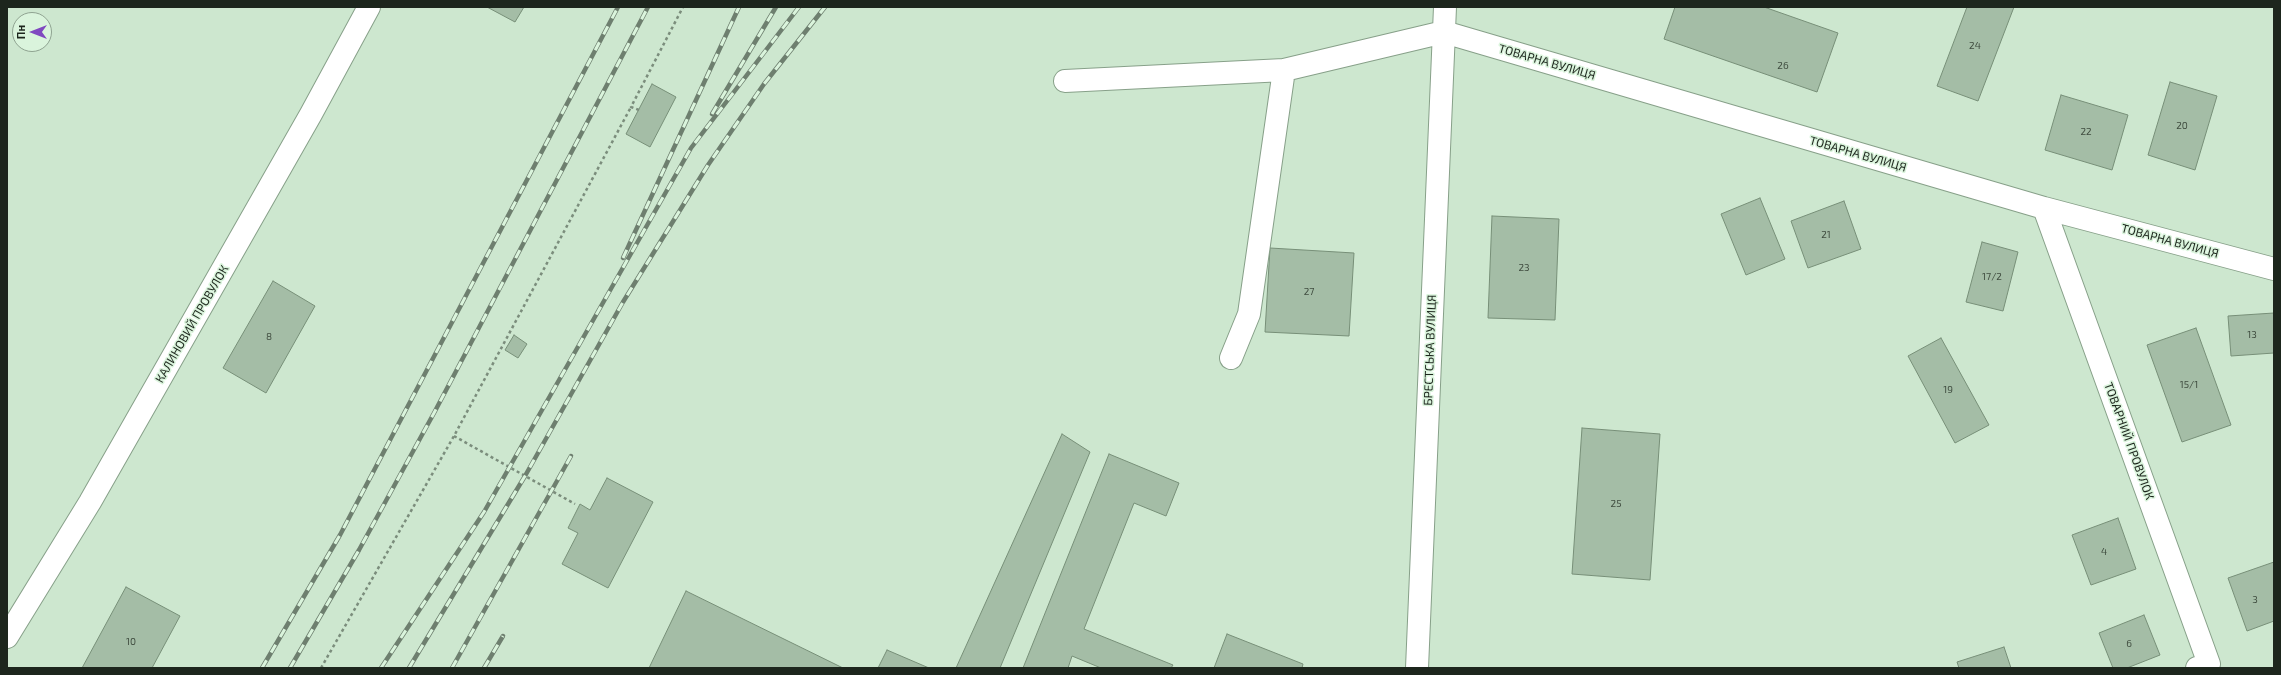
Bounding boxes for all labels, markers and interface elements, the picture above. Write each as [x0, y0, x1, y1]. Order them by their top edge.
north arrow [12, 12, 52, 52]
text: Пн [14, 25, 27, 39]
house number: 24 [1969, 40, 1981, 52]
street label: ТОВАРНА ВУЛИЦЯ [1497, 41, 1597, 83]
house number: 26 [1777, 60, 1789, 72]
house number: 20 [2176, 120, 2188, 132]
house number: 22 [2080, 126, 2092, 138]
street label: ТОВАРНА ВУЛИЦЯ [1808, 133, 1908, 175]
street label: ТОВАРНА ВУЛИЦЯ [2120, 221, 2220, 261]
house number: 21 [1821, 229, 1831, 241]
house number: 23 [1518, 262, 1530, 274]
street label: КАЛИНОВИЙ ПРОВУЛОК [152, 263, 232, 385]
house number: 17/2 [1982, 271, 2002, 283]
house number: 27 [1304, 286, 1314, 298]
street label: БРЕСТСЬКА ВУЛИЦЯ [1421, 294, 1439, 406]
house number: 13 [2247, 329, 2257, 341]
house number: 8 [266, 331, 272, 343]
house number: 15/1 [2180, 379, 2198, 391]
street label: ТОВАРНИЙ ПРОВУЛОК [2101, 380, 2157, 502]
house number: 19 [1943, 384, 1953, 396]
house number: 25 [1611, 498, 1621, 510]
house number: 4 [2101, 546, 2107, 558]
house number: 3 [2252, 594, 2258, 606]
house number: 10 [126, 636, 136, 648]
house number: 6 [2126, 638, 2132, 650]

